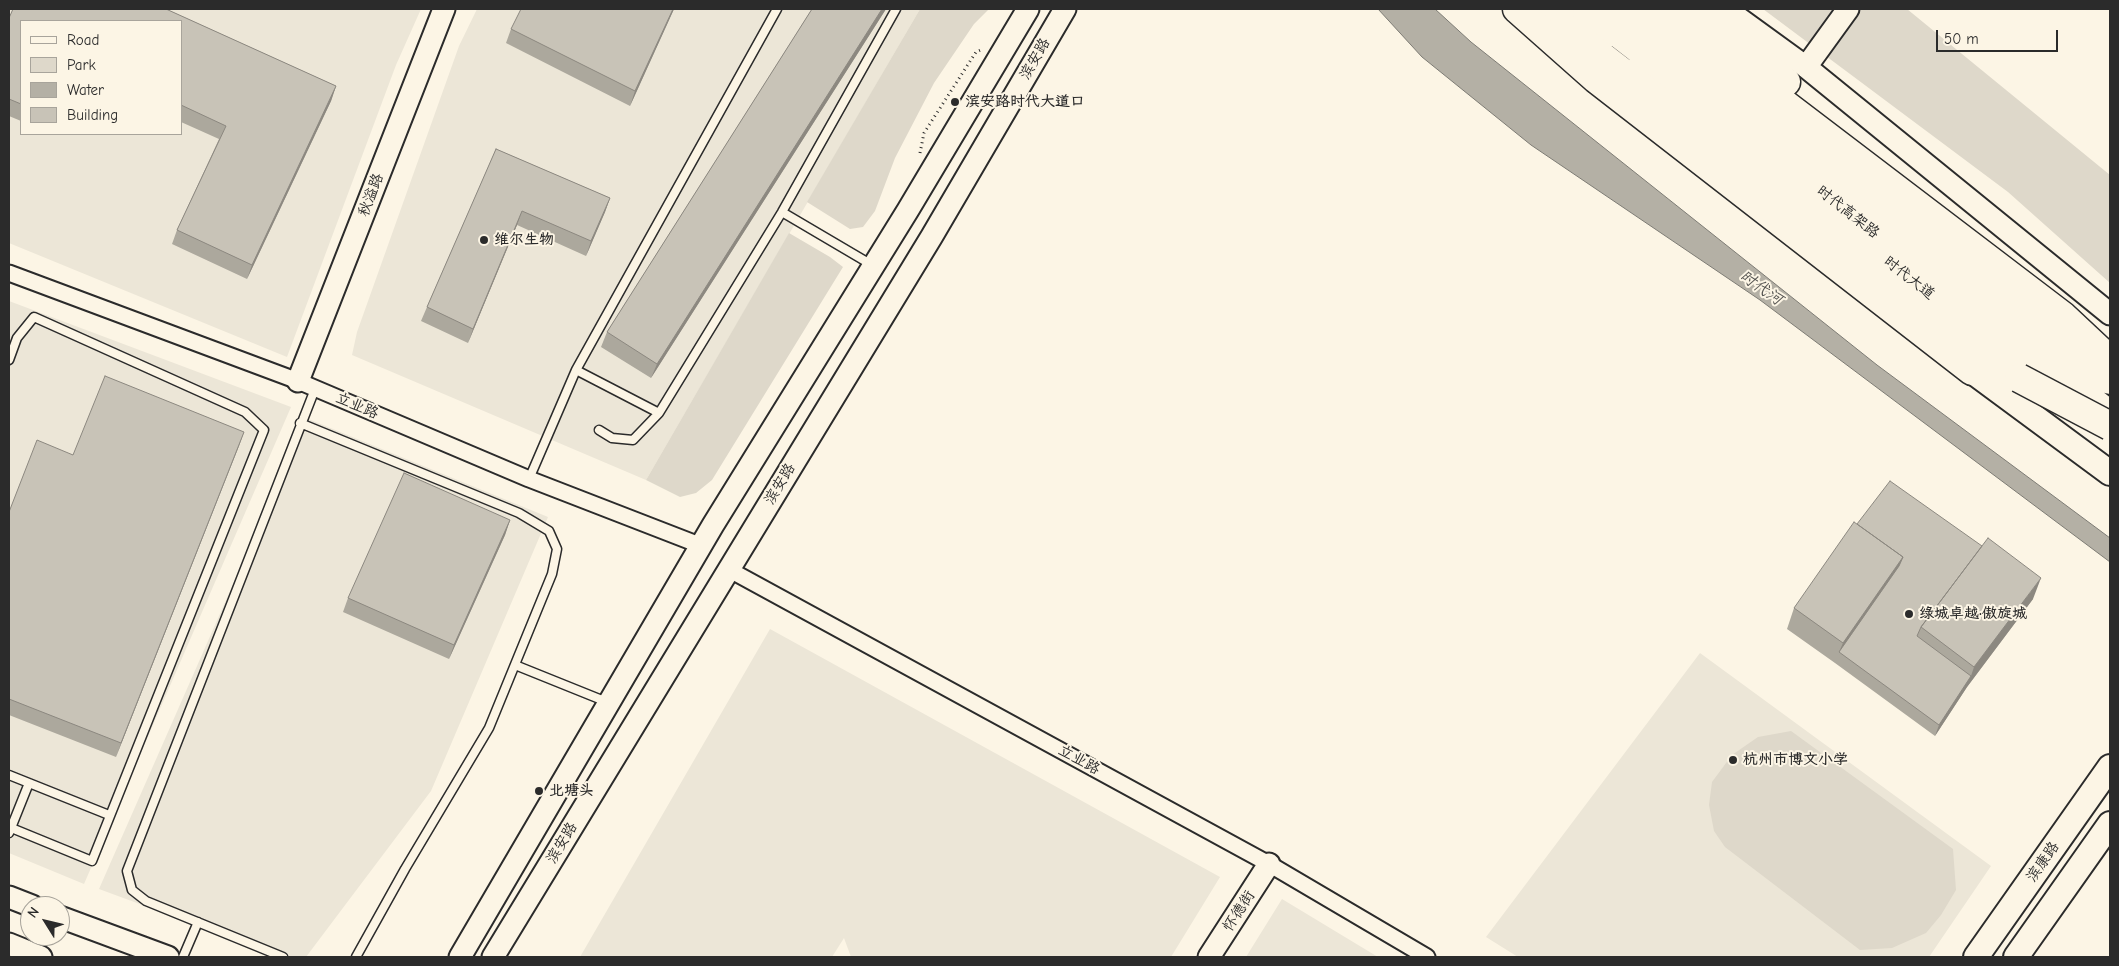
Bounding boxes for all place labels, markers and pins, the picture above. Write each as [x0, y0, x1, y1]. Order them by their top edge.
place label: 滨安路时代大道口 [965, 93, 1085, 111]
marker: 滨安路时代大道口 [949, 96, 961, 108]
place label: 维尔生物 [494, 231, 554, 249]
marker: 维尔生物 [478, 234, 490, 246]
place label: 绿城卓越·傲旋城 [1919, 605, 2027, 623]
marker: 绿城卓越·傲旋城 [1903, 608, 1915, 620]
place label: 杭州市博文小学 [1743, 751, 1848, 769]
marker: 杭州市博文小学 [1727, 754, 1739, 766]
place label: 北塘头 [549, 782, 594, 800]
marker: 北塘头 [533, 785, 545, 797]

